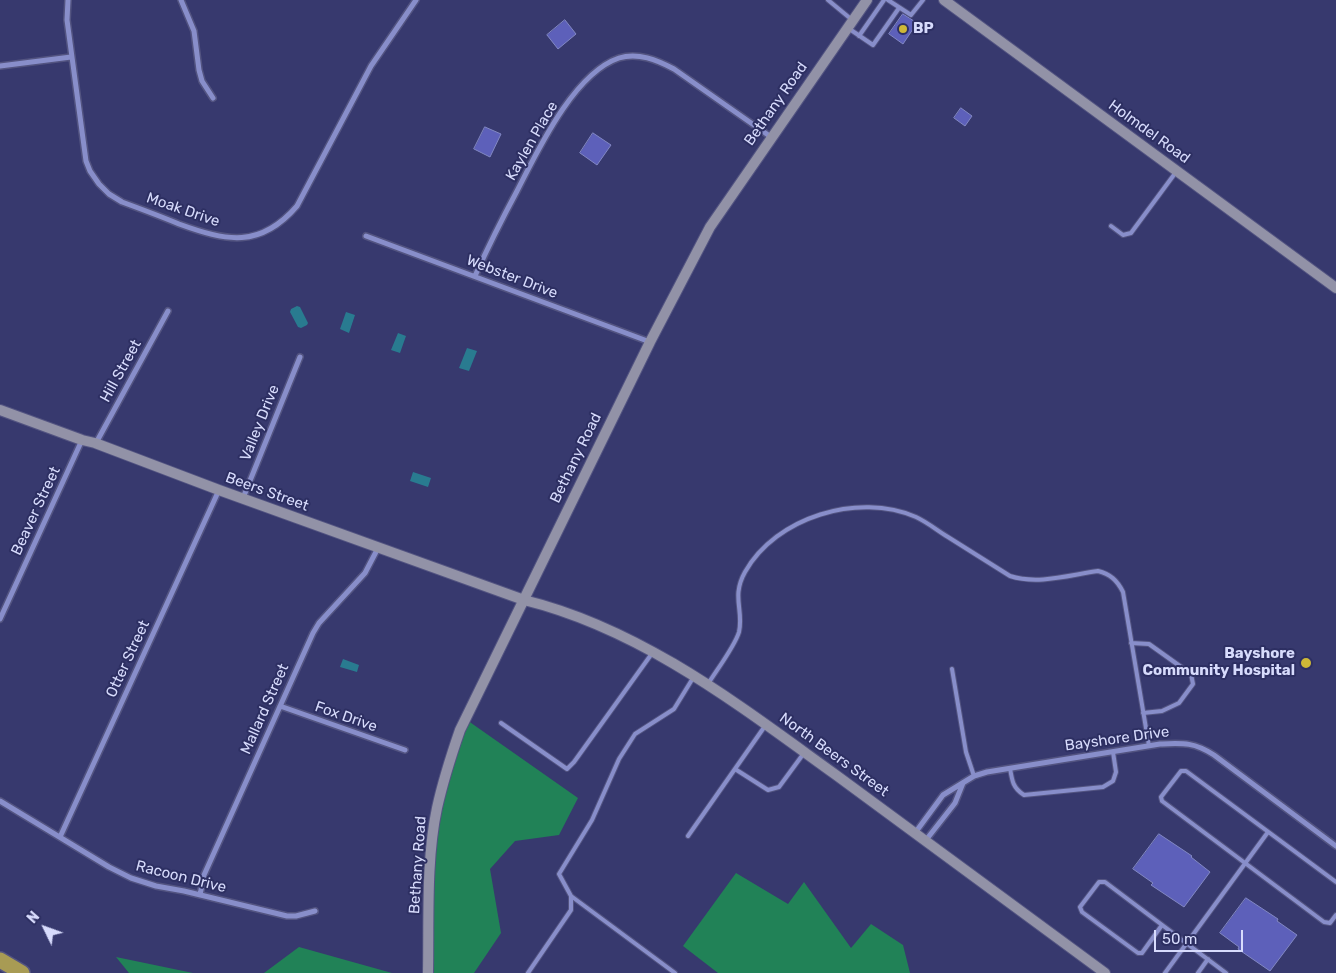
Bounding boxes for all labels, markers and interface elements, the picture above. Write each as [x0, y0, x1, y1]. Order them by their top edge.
place label: BP [913, 20, 934, 38]
marker: BP [897, 23, 909, 35]
street label: Bethany Road [741, 59, 811, 149]
street label: Holmdel Road [1105, 96, 1193, 168]
street label: Kaylen Place [502, 98, 562, 184]
street label: Moak Drive [144, 189, 222, 231]
street label: Webster Drive [464, 251, 560, 303]
street label: Hill Street [96, 337, 146, 405]
street label: Valley Drive [237, 382, 283, 464]
street label: Bethany Road [546, 410, 606, 506]
street label: Beaver Street [8, 464, 64, 558]
street label: Beers Street [223, 469, 311, 515]
street label: Otter Street [102, 618, 154, 700]
place label: Bayshore Community Hospital [1143, 645, 1295, 680]
marker: Bayshore Community Hospital [1299, 656, 1313, 670]
street label: Mallard Street [237, 661, 293, 757]
street label: Fox Drive [312, 698, 380, 736]
street label: North Beers Street [776, 709, 892, 801]
street label: Bayshore Drive [1064, 723, 1170, 755]
street label: Bethany Road [406, 815, 430, 915]
street label: Racoon Drive [134, 857, 228, 897]
north arrow [20, 903, 70, 953]
text: N [24, 908, 43, 927]
scale bar [1156, 920, 1245, 952]
text: 50 m [1162, 930, 1197, 948]

